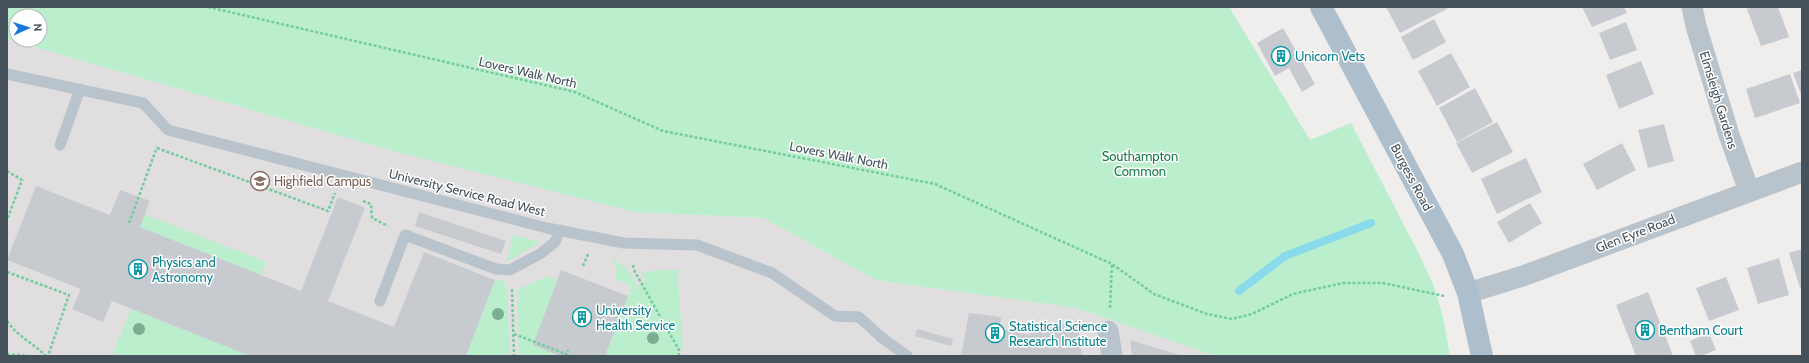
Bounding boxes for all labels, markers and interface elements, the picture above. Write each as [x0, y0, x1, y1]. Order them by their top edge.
north arrow [8, 8, 48, 48]
text: N [31, 23, 45, 32]
building icon: Unicorn Vets [1270, 45, 1292, 67]
place label: Unicorn Vets [1295, 48, 1366, 64]
street label: Elmsleigh Gardens [1697, 49, 1742, 151]
street label: Lovers Walk North [477, 53, 579, 91]
street label: Lovers Walk North [788, 138, 890, 172]
street label: Burgess Road [1388, 141, 1436, 213]
park label: Southampton Common [1102, 148, 1178, 179]
street label: University Service Road West [387, 165, 547, 219]
school or university icon: Highfield Campus [249, 170, 271, 192]
place label: Highfield Campus [274, 173, 372, 189]
street label: Glen Eyre Road [1593, 211, 1677, 255]
place label: Physics and Astronomy [152, 254, 216, 285]
building icon: Physics and Astronomy [127, 258, 149, 280]
place label: University Health Service [596, 302, 676, 333]
building icon: University Health Service [571, 306, 593, 328]
place label: Statistical Science Research Institute [1009, 318, 1108, 349]
building icon: Bentham Court [1634, 319, 1656, 341]
building icon: Statistical Science Research Institute [984, 322, 1006, 344]
place label: Bentham Court [1659, 322, 1743, 338]

